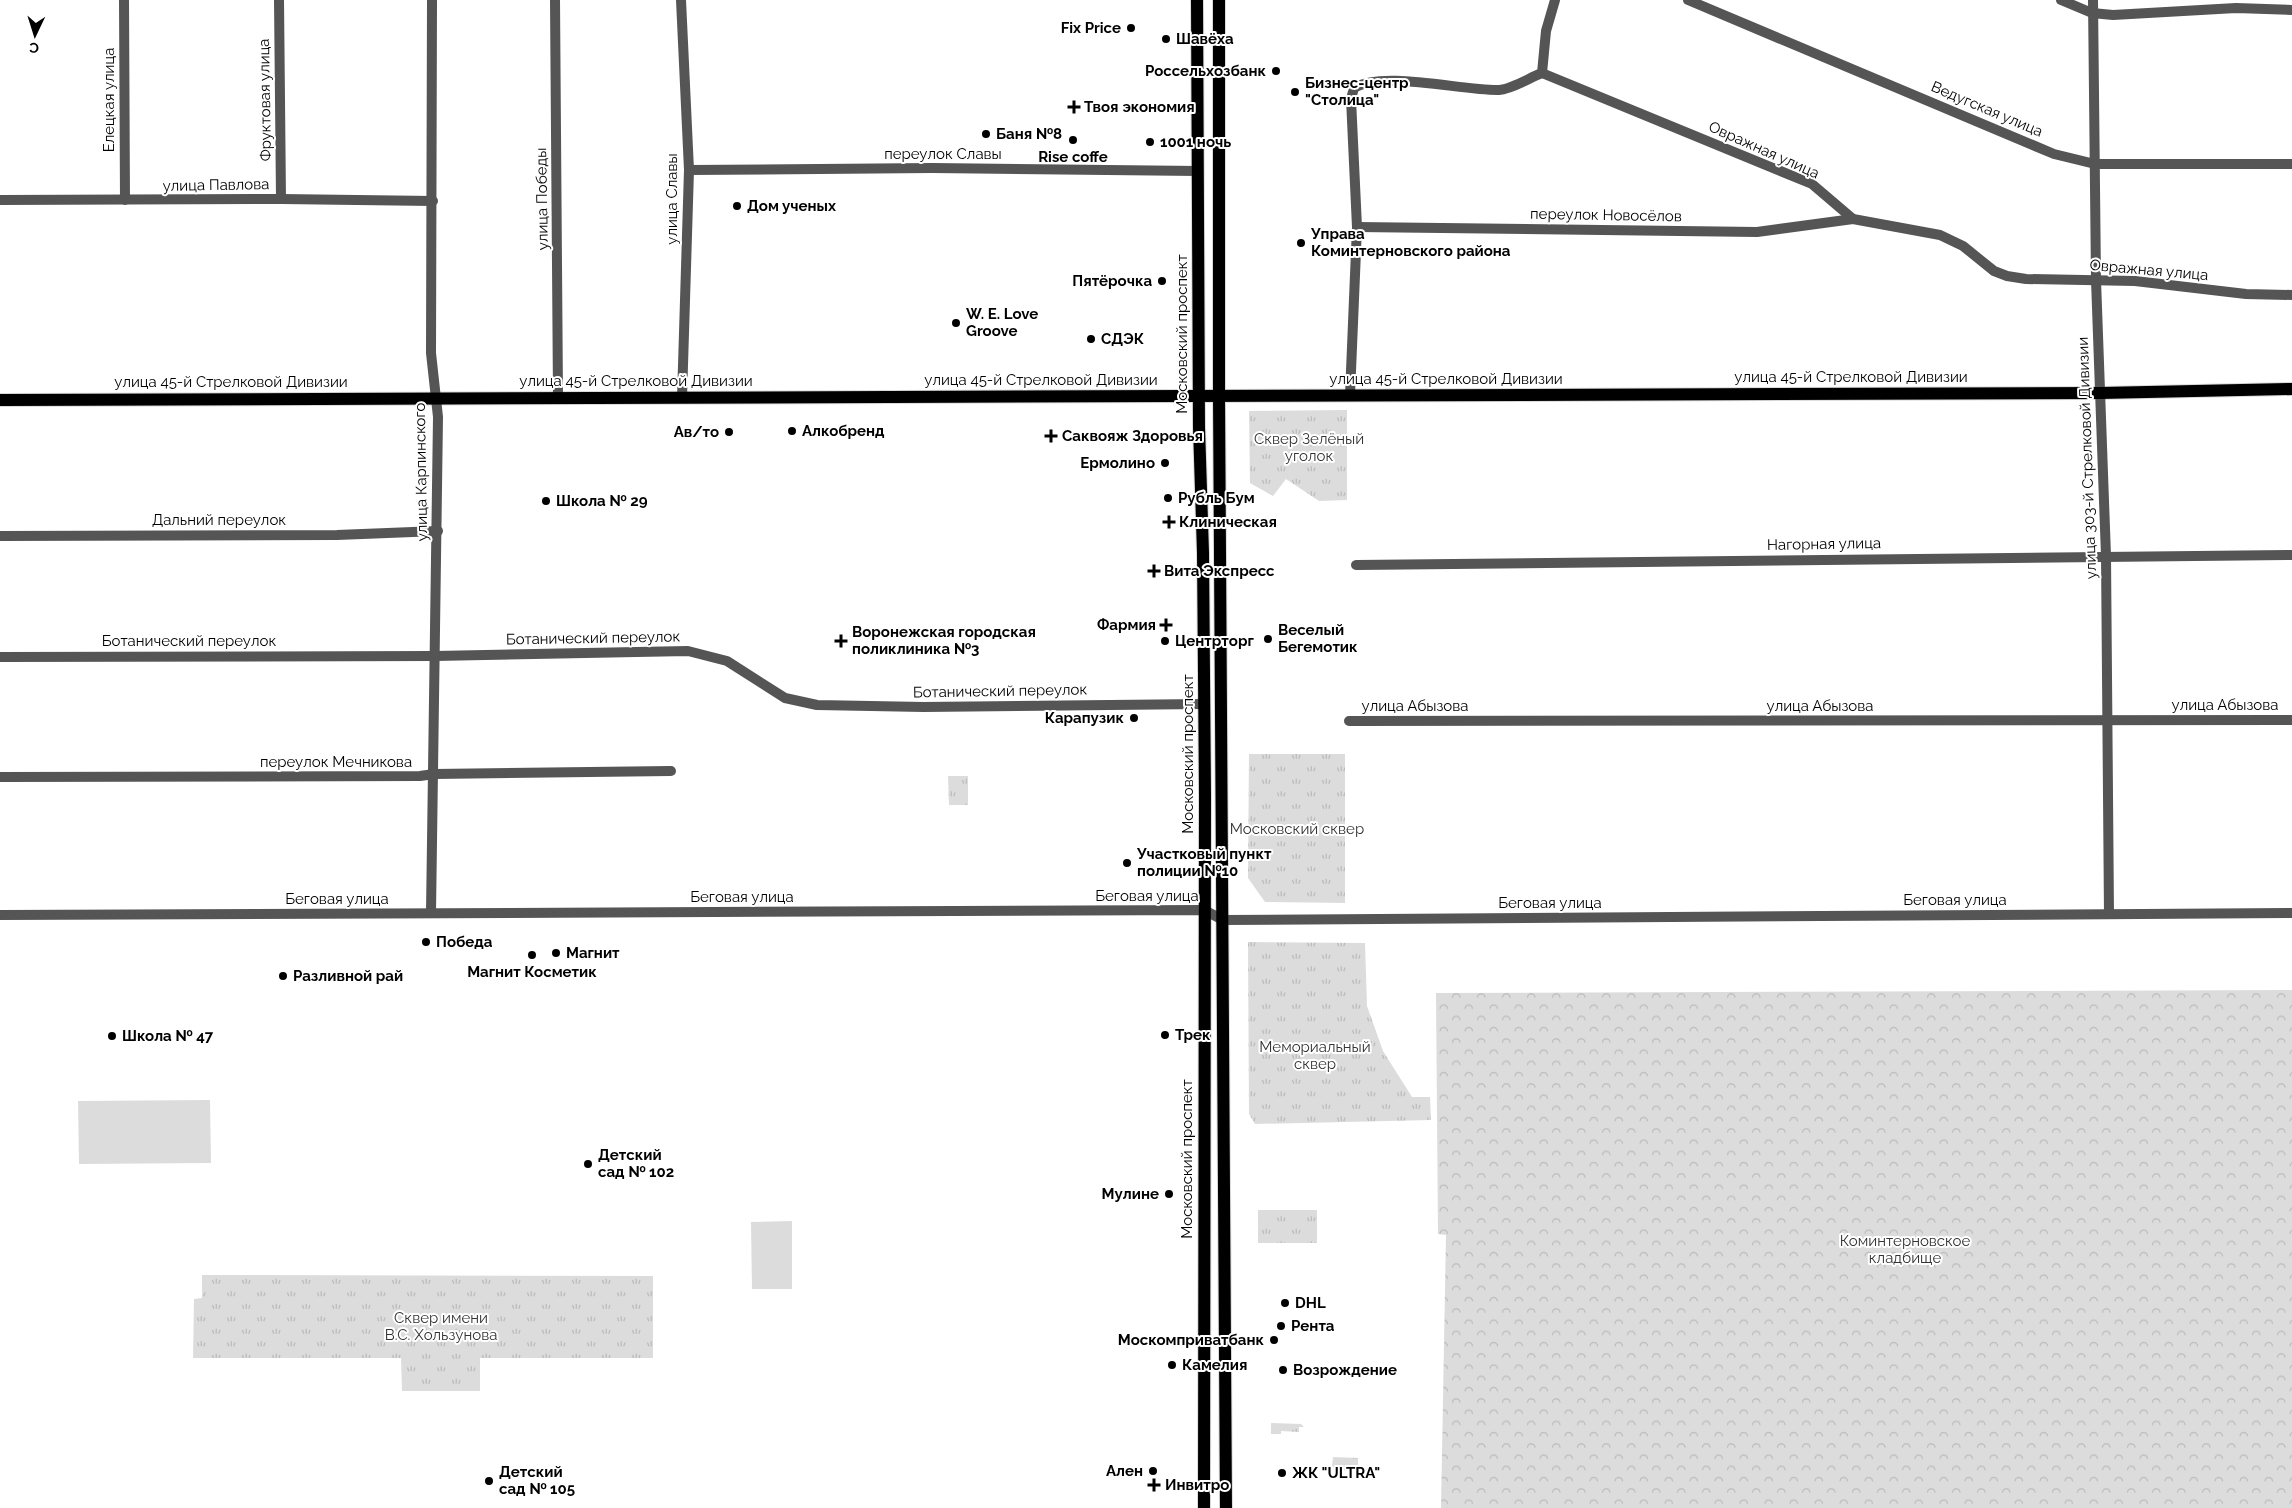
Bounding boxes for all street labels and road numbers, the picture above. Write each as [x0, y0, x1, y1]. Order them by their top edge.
street label: Фруктовая улица [255, 38, 275, 162]
street label: Елецкая улица [100, 48, 118, 152]
street label: Ведугская улица [1928, 77, 2046, 141]
street label: Овражная улица [1706, 118, 1822, 182]
street label: переулок Славы [884, 145, 1002, 163]
street label: улица Победы [532, 147, 552, 251]
street label: улица Славы [663, 153, 681, 245]
street label: улица Павлова [162, 175, 270, 195]
street label: переулок Новосёлов [1530, 205, 1682, 225]
street label: Московский проспект [1173, 254, 1191, 414]
street label: Овражная улица [2089, 256, 2209, 284]
street label: улица 303-й Стрелковой Дивизии [2074, 337, 2100, 579]
street label: улица 45-й Стрелковой Дивизии [1734, 368, 1968, 386]
street label: улица 45-й Стрелковой Дивизии [1329, 370, 1563, 388]
street label: улица 45-й Стрелковой Дивизии [924, 371, 1158, 389]
street label: улица 45-й Стрелковой Дивизии [519, 372, 753, 390]
street label: улица 45-й Стрелковой Дивизии [114, 373, 348, 391]
street label: улица Карпинского [411, 402, 431, 542]
street label: Дальний переулок [152, 511, 286, 529]
street label: Нагорная улица [1767, 534, 1881, 554]
street label: Ботанический переулок [506, 627, 681, 649]
street label: Ботанический переулок [102, 632, 276, 650]
street label: Московский проспект [1179, 674, 1197, 834]
street label: Ботанический переулок [913, 680, 1088, 702]
street label: улица Абызова [2172, 696, 2278, 714]
street label: улица Абызова [1362, 697, 1468, 715]
street label: улица Абызова [1767, 697, 1873, 715]
street label: переулок Мечникова [260, 753, 412, 771]
street label: Беговая улица [1095, 887, 1199, 905]
street label: Беговая улица [690, 888, 794, 906]
street label: Беговая улица [285, 890, 389, 908]
street label: Беговая улица [1903, 891, 2007, 909]
street label: Беговая улица [1498, 894, 1602, 912]
street label: Московский проспект [1178, 1079, 1196, 1239]

